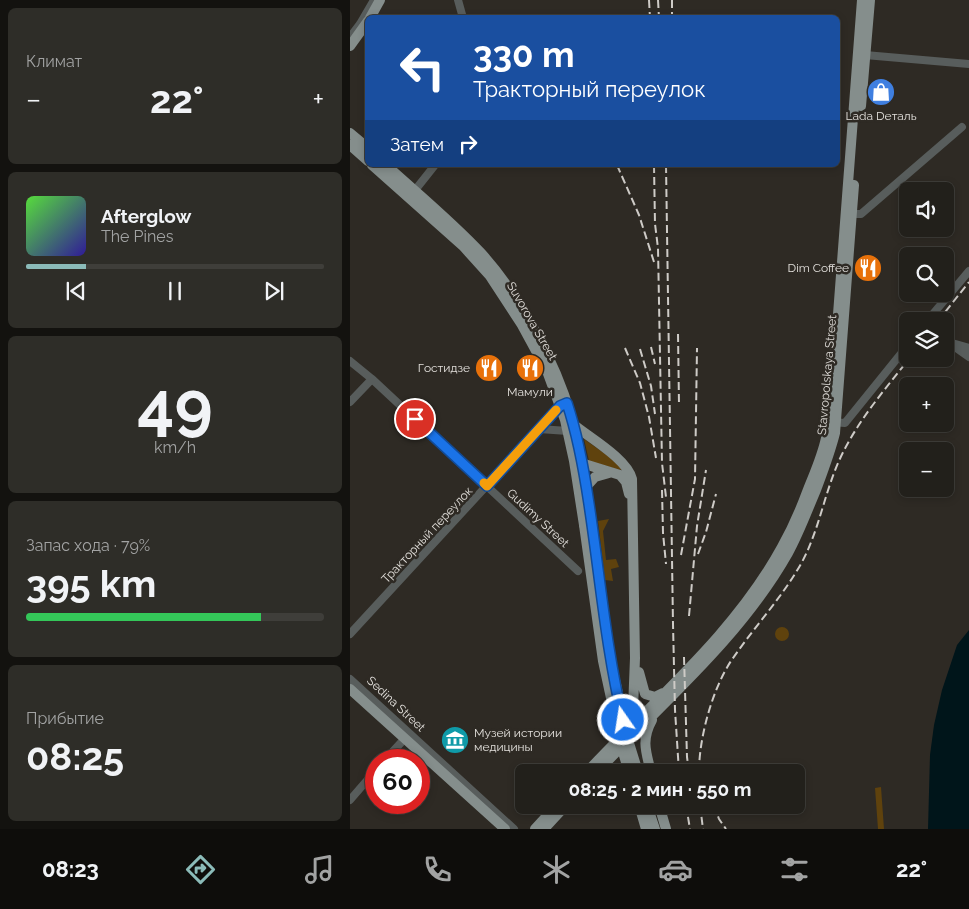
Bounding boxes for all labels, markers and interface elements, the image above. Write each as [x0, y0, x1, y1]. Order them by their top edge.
text: 330 m [473, 34, 575, 75]
icon: left [390, 35, 455, 100]
text: Климат [26, 52, 82, 71]
text: Тракторный переулок [473, 76, 706, 102]
text: 22° [150, 77, 203, 122]
shop icon: Lada Dеталь [866, 77, 896, 107]
text: − [26, 83, 41, 116]
text: + [312, 83, 324, 116]
place label: Lada Dеталь [845, 109, 917, 123]
icon: right [454, 130, 482, 158]
text: Затем [390, 133, 444, 155]
map controls [899, 182, 954, 497]
button: sound [899, 182, 954, 237]
text: Afterglow [101, 205, 191, 227]
text: The Pines [101, 227, 173, 246]
button: search [899, 247, 954, 302]
restaurant icon: Dim Coffee [853, 253, 883, 283]
place label: Dim Coffee [788, 261, 849, 275]
icon: previous [62, 277, 90, 305]
icon: pause [161, 277, 189, 305]
icon: next [260, 277, 288, 305]
street label: Suvorova Street [504, 279, 560, 363]
button: layers [899, 312, 954, 367]
street label: Stavropolskaya Street [815, 314, 839, 436]
restaurant icon: Гостидзе [474, 353, 504, 383]
restaurant icon: Мамули [515, 353, 545, 383]
place label: Гостидзе [418, 361, 470, 375]
text: 49 [137, 367, 213, 443]
button: + [899, 377, 954, 432]
place label: Мамули [507, 385, 553, 399]
pin [394, 398, 436, 440]
icon: arrive [401, 405, 429, 433]
text: km/h [154, 438, 196, 457]
button: − [899, 442, 954, 497]
street label: Тракторный переулок [379, 484, 475, 586]
street label: Gudimy Street [504, 486, 572, 550]
text: Запас хода · 79% [26, 536, 150, 555]
text: 395 km [26, 561, 156, 606]
street label: Sedina Street [364, 674, 428, 734]
position arrow [596, 693, 648, 745]
text: Прибытие [26, 709, 104, 728]
museum icon: Музей истории медицины [440, 725, 470, 755]
place label: Музей истории медицины [474, 726, 562, 754]
text: 08:25 [26, 734, 124, 779]
speed limit sign: 60 [365, 749, 430, 814]
text: 08:25 · 2 мин · 550 m [568, 778, 752, 800]
icon: directions [183, 852, 218, 887]
icon: music [302, 852, 337, 887]
icon: phone [420, 852, 455, 887]
icon: climate [539, 852, 574, 887]
icon: car [658, 852, 693, 887]
icon: filters [777, 852, 812, 887]
text: 08:23 [42, 856, 99, 882]
text: 22° [896, 856, 927, 882]

